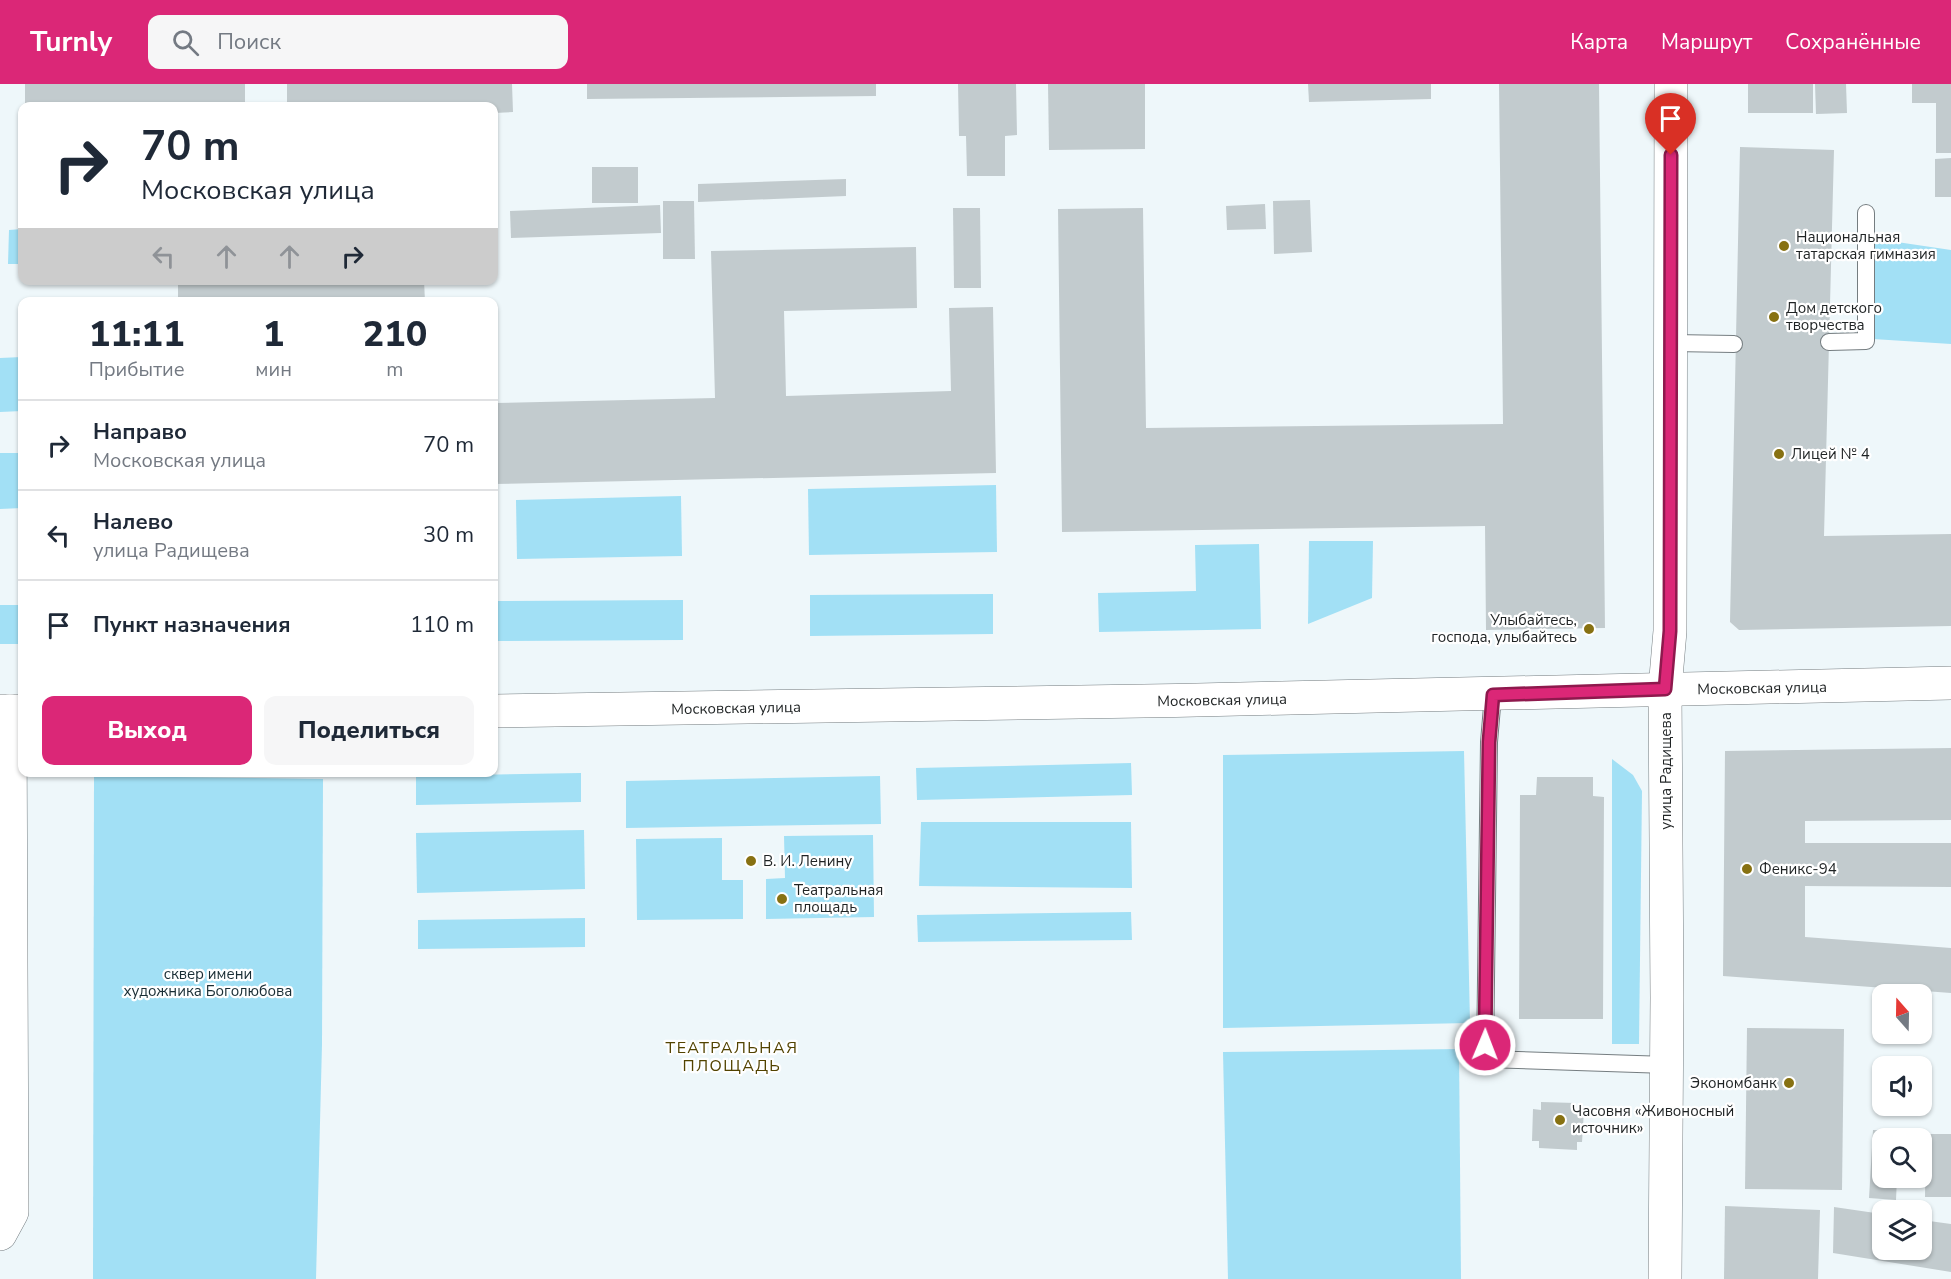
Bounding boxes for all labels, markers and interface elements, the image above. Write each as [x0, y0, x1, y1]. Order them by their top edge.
search box [148, 15, 568, 69]
text: Turnly [30, 23, 112, 61]
icon: search [169, 26, 202, 59]
text: Поиск [217, 27, 281, 57]
text: Карта [1570, 28, 1628, 56]
text: Маршрут [1661, 28, 1752, 56]
text: Сохранённые [1785, 28, 1921, 56]
pin [1645, 93, 1696, 155]
icon: arrive [1654, 102, 1687, 135]
text: 70 m [141, 118, 240, 175]
icon: right [42, 126, 120, 204]
text: Московская улица [141, 172, 375, 209]
place label: Национальная татарская гимназия [1796, 227, 1936, 264]
marker: Национальная татарская гимназия [1777, 239, 1791, 253]
icon: left [147, 240, 180, 273]
icon: ahead [210, 240, 243, 273]
icon: ahead [273, 240, 306, 273]
icon: right [336, 240, 369, 273]
place label: Дом детского творчества [1786, 298, 1882, 335]
text: 11:11 [89, 310, 185, 359]
text: 1 [263, 310, 284, 359]
text: 210 [363, 310, 427, 359]
marker: Дом детского творчества [1767, 310, 1781, 324]
text: Прибытие [89, 356, 185, 383]
text: мин [255, 356, 292, 383]
text: m [386, 356, 403, 383]
text: Направо [93, 417, 187, 447]
icon: right [42, 429, 75, 462]
text: 70 m [423, 430, 474, 460]
place label: Лицей № 4 [1791, 444, 1870, 464]
text: Московская улица [93, 447, 266, 474]
marker: Лицей № 4 [1772, 447, 1786, 461]
text: Налево [93, 507, 173, 537]
icon: left [42, 519, 75, 552]
text: 30 m [423, 520, 474, 550]
text: улица Радищева [93, 537, 250, 564]
icon: arrive [42, 609, 75, 642]
text: Пункт назначения [93, 610, 291, 640]
text: 110 m [410, 610, 474, 640]
place label: Улыбайтесь, господа, улыбайтесь [1431, 610, 1577, 647]
marker: Улыбайтесь, господа, улыбайтесь [1582, 622, 1596, 636]
street label: Московская улица [1697, 677, 1827, 699]
street label: Московская улица [1157, 689, 1287, 711]
button: Выход [42, 696, 252, 765]
button: Поделиться [264, 696, 474, 765]
street label: Московская улица [671, 697, 801, 719]
street label: улица Радищева [1656, 712, 1676, 830]
place label: В. И. Ленину [763, 851, 852, 871]
marker: В. И. Ленину [744, 854, 758, 868]
place label: Феникс-94 [1759, 859, 1837, 879]
marker: Феникс-94 [1740, 862, 1754, 876]
place label: Театральная площадь [794, 880, 883, 917]
marker: Театральная площадь [775, 892, 789, 906]
park label: сквер имени художника Боголюбова [124, 964, 292, 1001]
north arrow [1872, 984, 1932, 1044]
map controls [1872, 984, 1932, 1260]
position arrow [1453, 1013, 1517, 1077]
district label: ТЕАТРАЛЬНАЯ ПЛОЩАДЬ [666, 1037, 798, 1077]
button: sound [1872, 1056, 1932, 1116]
place label: Экономбанк [1690, 1073, 1777, 1093]
marker: Экономбанк [1782, 1076, 1796, 1090]
place label: Часовня «Живоносный источник» [1572, 1101, 1734, 1138]
marker: Часовня «Живоносный источник» [1553, 1113, 1567, 1127]
button: search [1872, 1128, 1932, 1188]
button: layers [1872, 1200, 1932, 1260]

